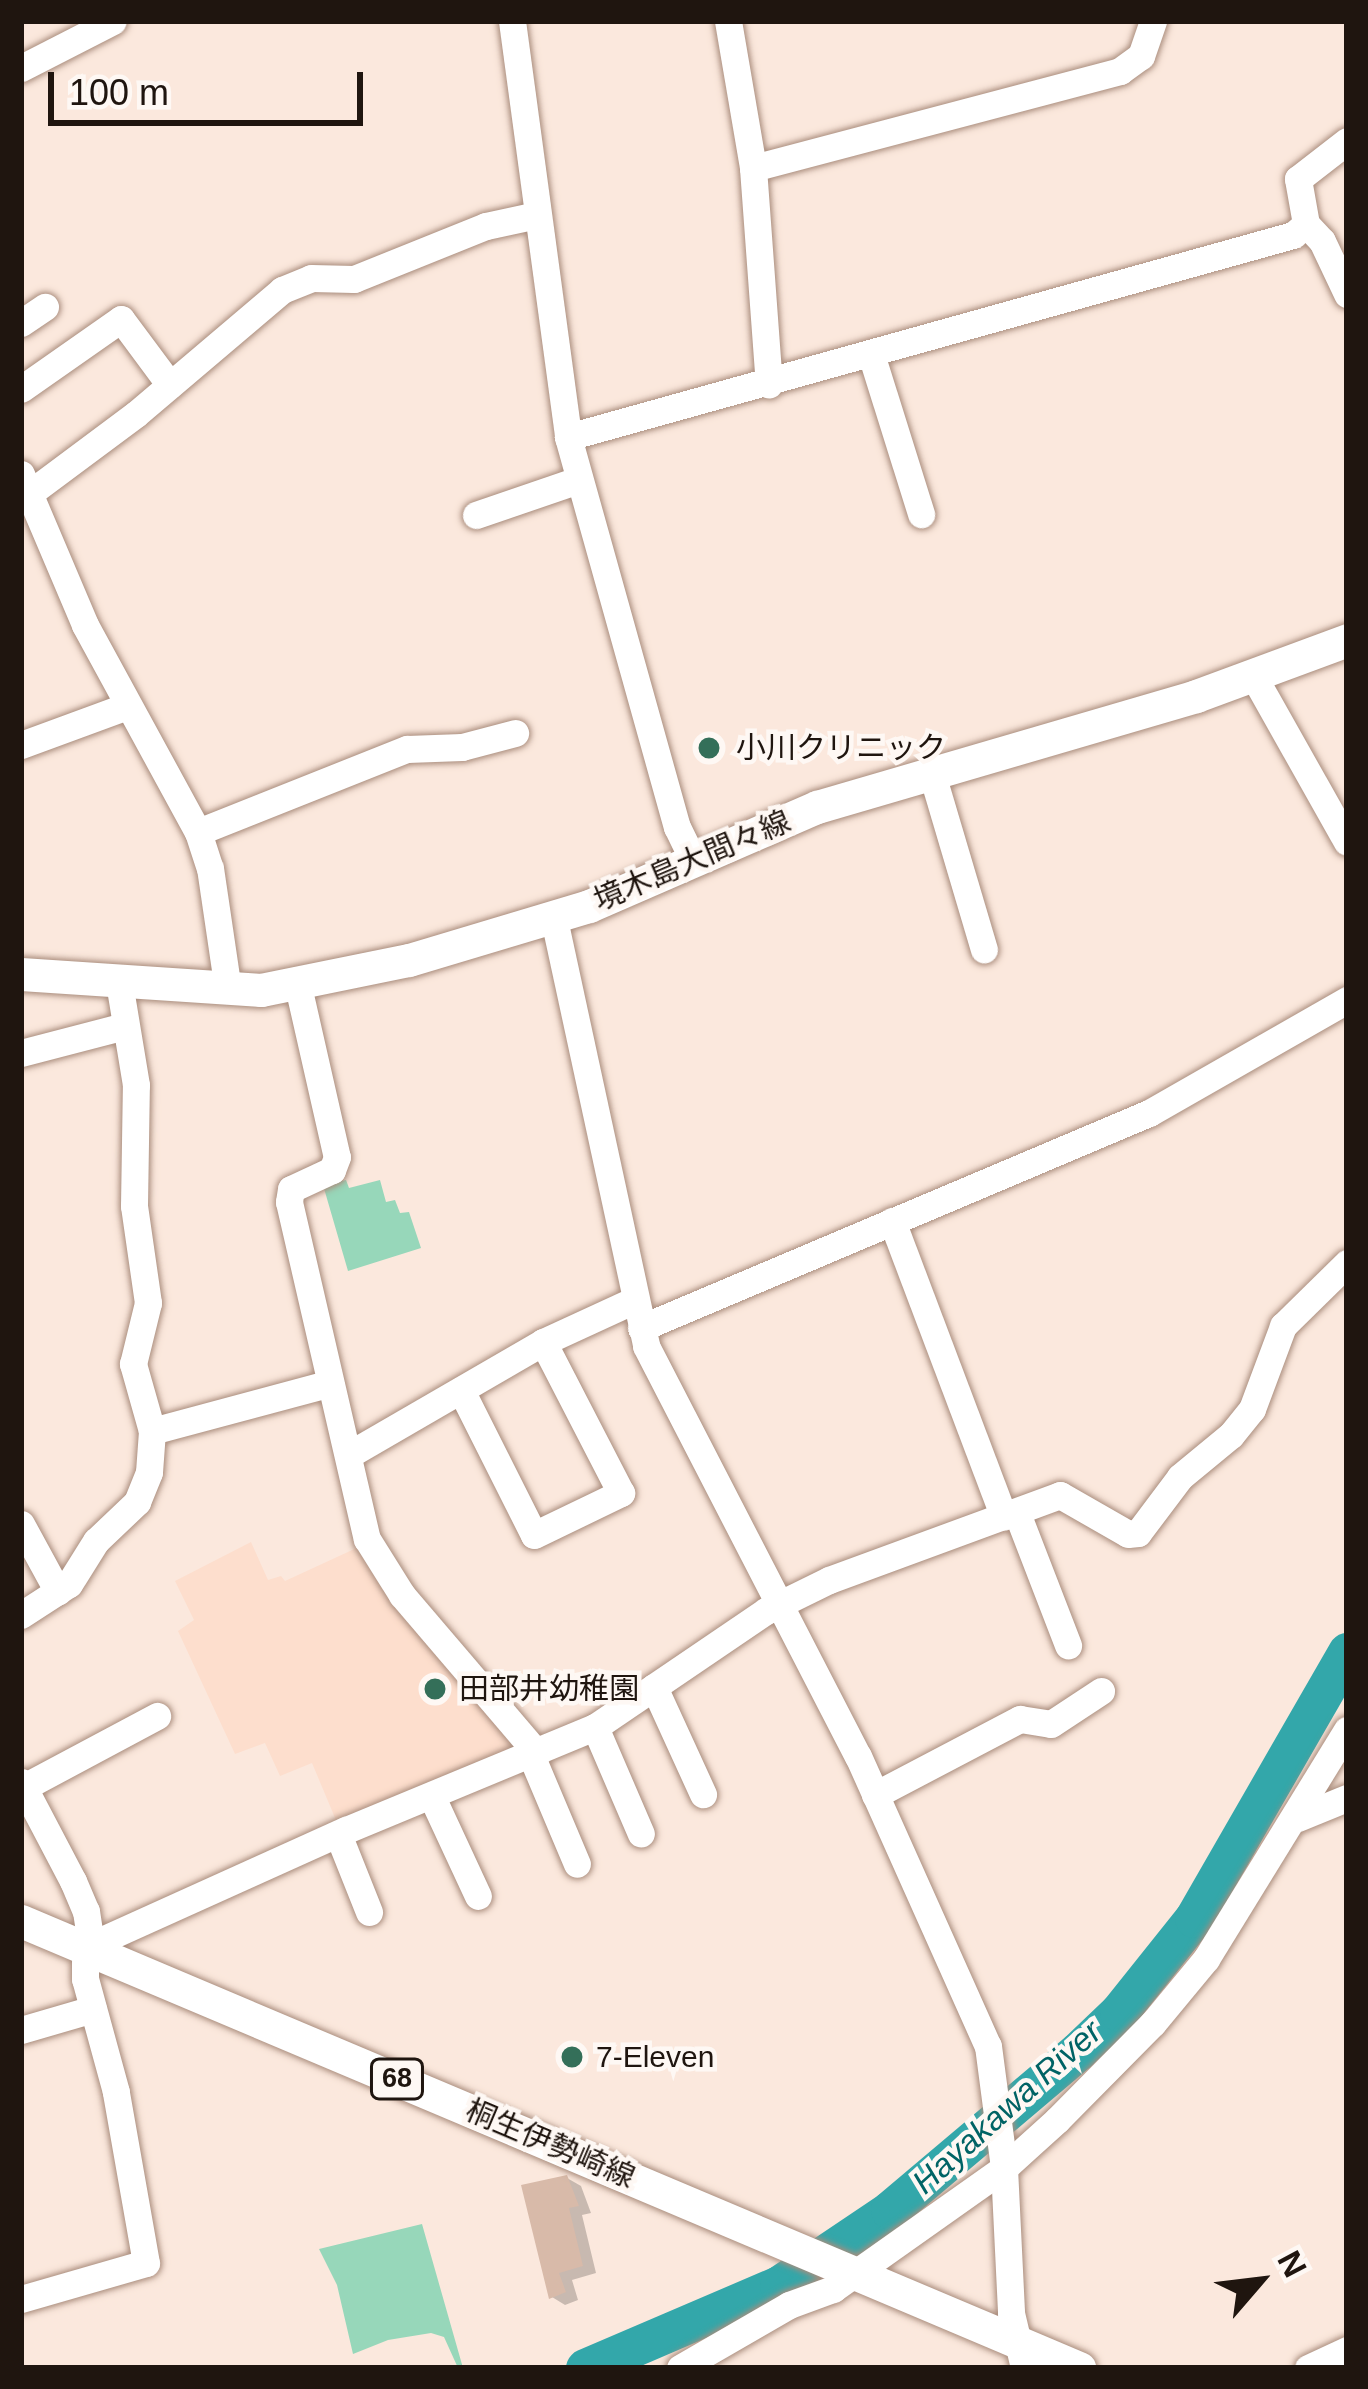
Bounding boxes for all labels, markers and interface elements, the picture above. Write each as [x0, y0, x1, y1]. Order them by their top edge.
scale bar [54, 48, 369, 122]
text: 100 m [69, 72, 169, 113]
place label: 小川クリニック [736, 730, 946, 766]
marker: 小川クリニック [693, 732, 725, 764]
street label: 境木島大間々線 [588, 803, 796, 919]
place label: 田部井幼稚園 [459, 1671, 639, 1707]
marker: 田部井幼稚園 [422, 1676, 448, 1702]
water label: Hayakawa River [904, 2012, 1110, 2202]
place label: 7-Eleven [596, 2039, 714, 2075]
marker: 7-Eleven [559, 2044, 585, 2070]
road number: 68 [367, 2058, 427, 2100]
street label: 桐生伊勢崎線 [460, 2092, 640, 2196]
north arrow [1200, 2221, 1320, 2341]
text: N [1270, 2245, 1314, 2283]

